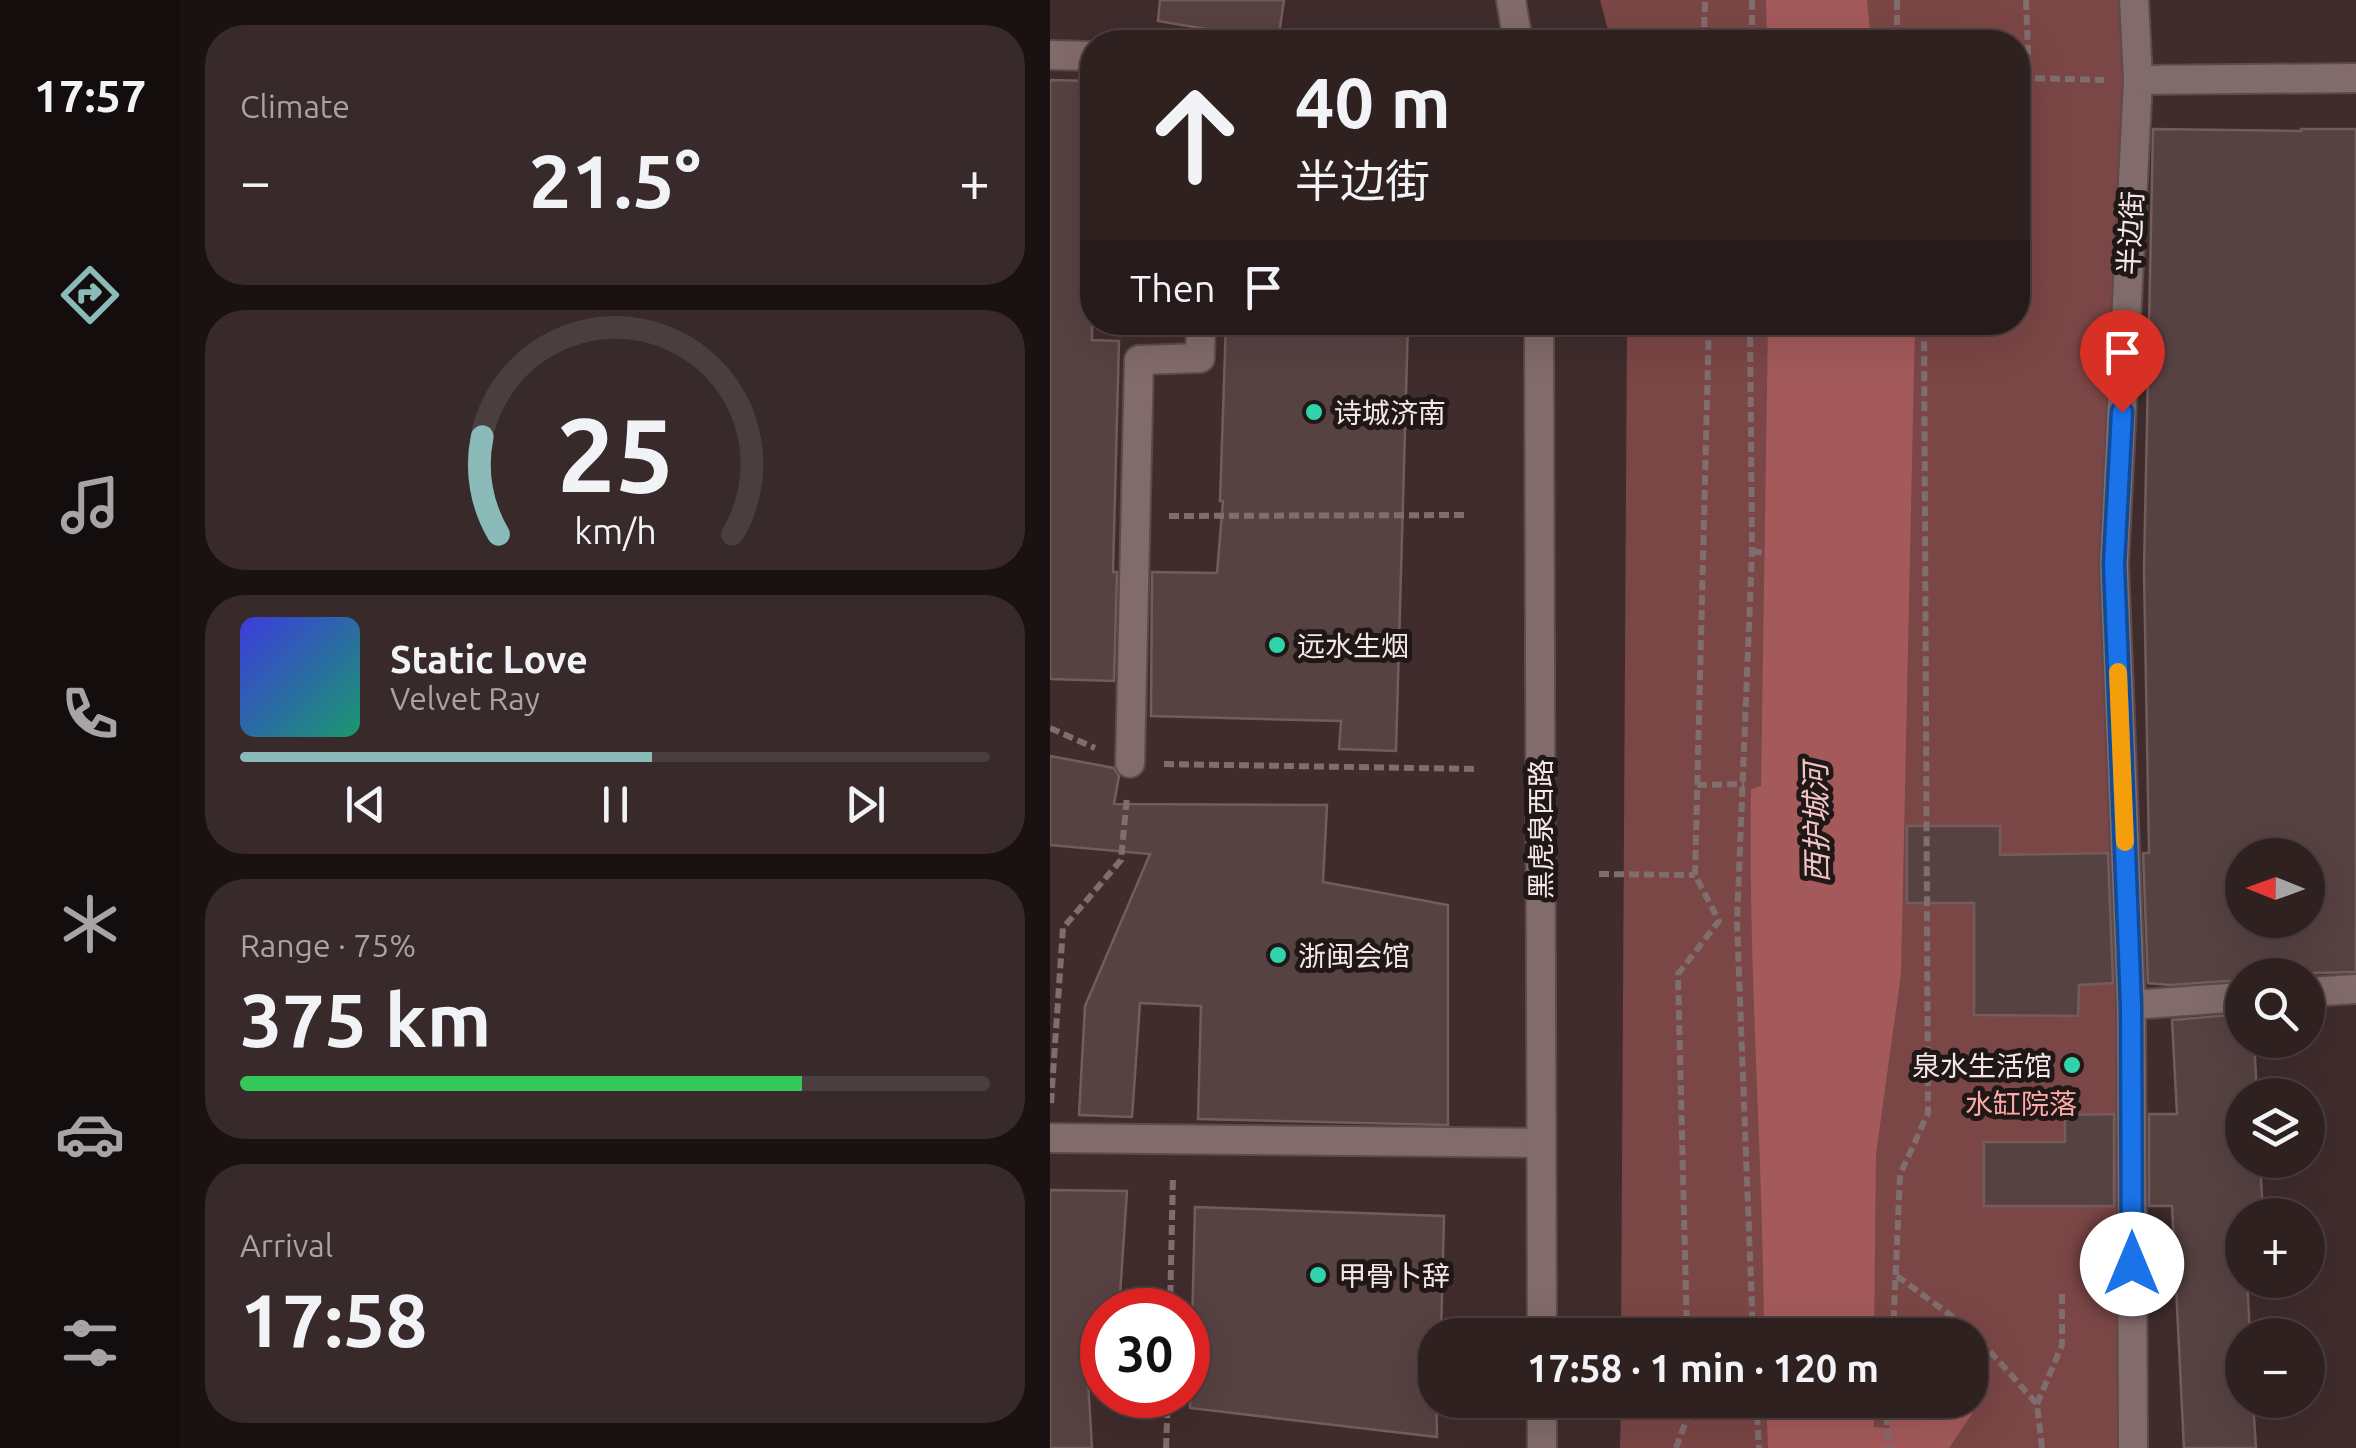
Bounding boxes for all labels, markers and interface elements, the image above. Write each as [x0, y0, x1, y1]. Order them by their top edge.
text: 40 m [1295, 63, 1451, 141]
text: 17:57 [34, 70, 146, 121]
icon: ahead [1130, 70, 1260, 200]
text: Climate [240, 88, 350, 124]
text: 21.5° [529, 138, 701, 222]
text: − [240, 150, 271, 211]
text: + [959, 150, 990, 211]
text: 半边街 [1295, 155, 1430, 206]
street label: 半边街 [2112, 190, 2148, 276]
icon: directions [55, 260, 125, 330]
icon: arrive [1236, 260, 1291, 315]
text: Then [1130, 267, 1216, 309]
pin [2080, 310, 2165, 413]
icon: arrive [2095, 325, 2150, 380]
text: 25 [556, 395, 674, 512]
place label: 诗城济南 [1334, 397, 1446, 428]
marker: 诗城济南 [1303, 401, 1325, 423]
icon: music [55, 470, 125, 540]
text: km/h [574, 511, 656, 551]
place label: 远水生烟 [1297, 630, 1409, 661]
marker: 远水生烟 [1266, 634, 1288, 656]
text: Static Love [390, 638, 588, 680]
icon: phone [55, 679, 125, 749]
text: Velvet Ray [390, 680, 540, 716]
water label: 西护城河 [1798, 758, 1834, 883]
street label: 黑虎泉西路 [1525, 759, 1556, 899]
icon: previous [338, 777, 393, 832]
icon: pause [588, 777, 643, 832]
icon: next [838, 777, 893, 832]
north arrow [2225, 838, 2325, 938]
map controls [2225, 838, 2325, 1418]
icon: climate [55, 889, 125, 959]
text: Range · 75% [240, 927, 416, 963]
place label: 浙闽会馆 [1298, 940, 1410, 971]
marker: 浙闽会馆 [1267, 944, 1289, 966]
button: search [2225, 958, 2325, 1058]
text: 375 km [240, 977, 491, 1061]
place label: 泉水生活馆 [1912, 1050, 2052, 1081]
marker: 泉水生活馆 [2061, 1054, 2083, 1076]
button: layers [2225, 1078, 2325, 1178]
park label: 水缸院落 [1965, 1088, 2077, 1119]
icon: car [55, 1099, 125, 1169]
button: + [2225, 1198, 2325, 1298]
position arrow [2080, 1212, 2184, 1316]
text: Arrival [240, 1227, 333, 1263]
place label: 甲骨卜辞 [1338, 1260, 1450, 1291]
marker: 甲骨卜辞 [1307, 1264, 1329, 1286]
text: 17:58 [240, 1277, 428, 1361]
speed limit sign: 30 [1080, 1288, 1210, 1418]
icon: filters [55, 1308, 125, 1378]
button: − [2225, 1318, 2325, 1418]
text: 17:58 · 1 min · 120 m [1527, 1347, 1879, 1389]

